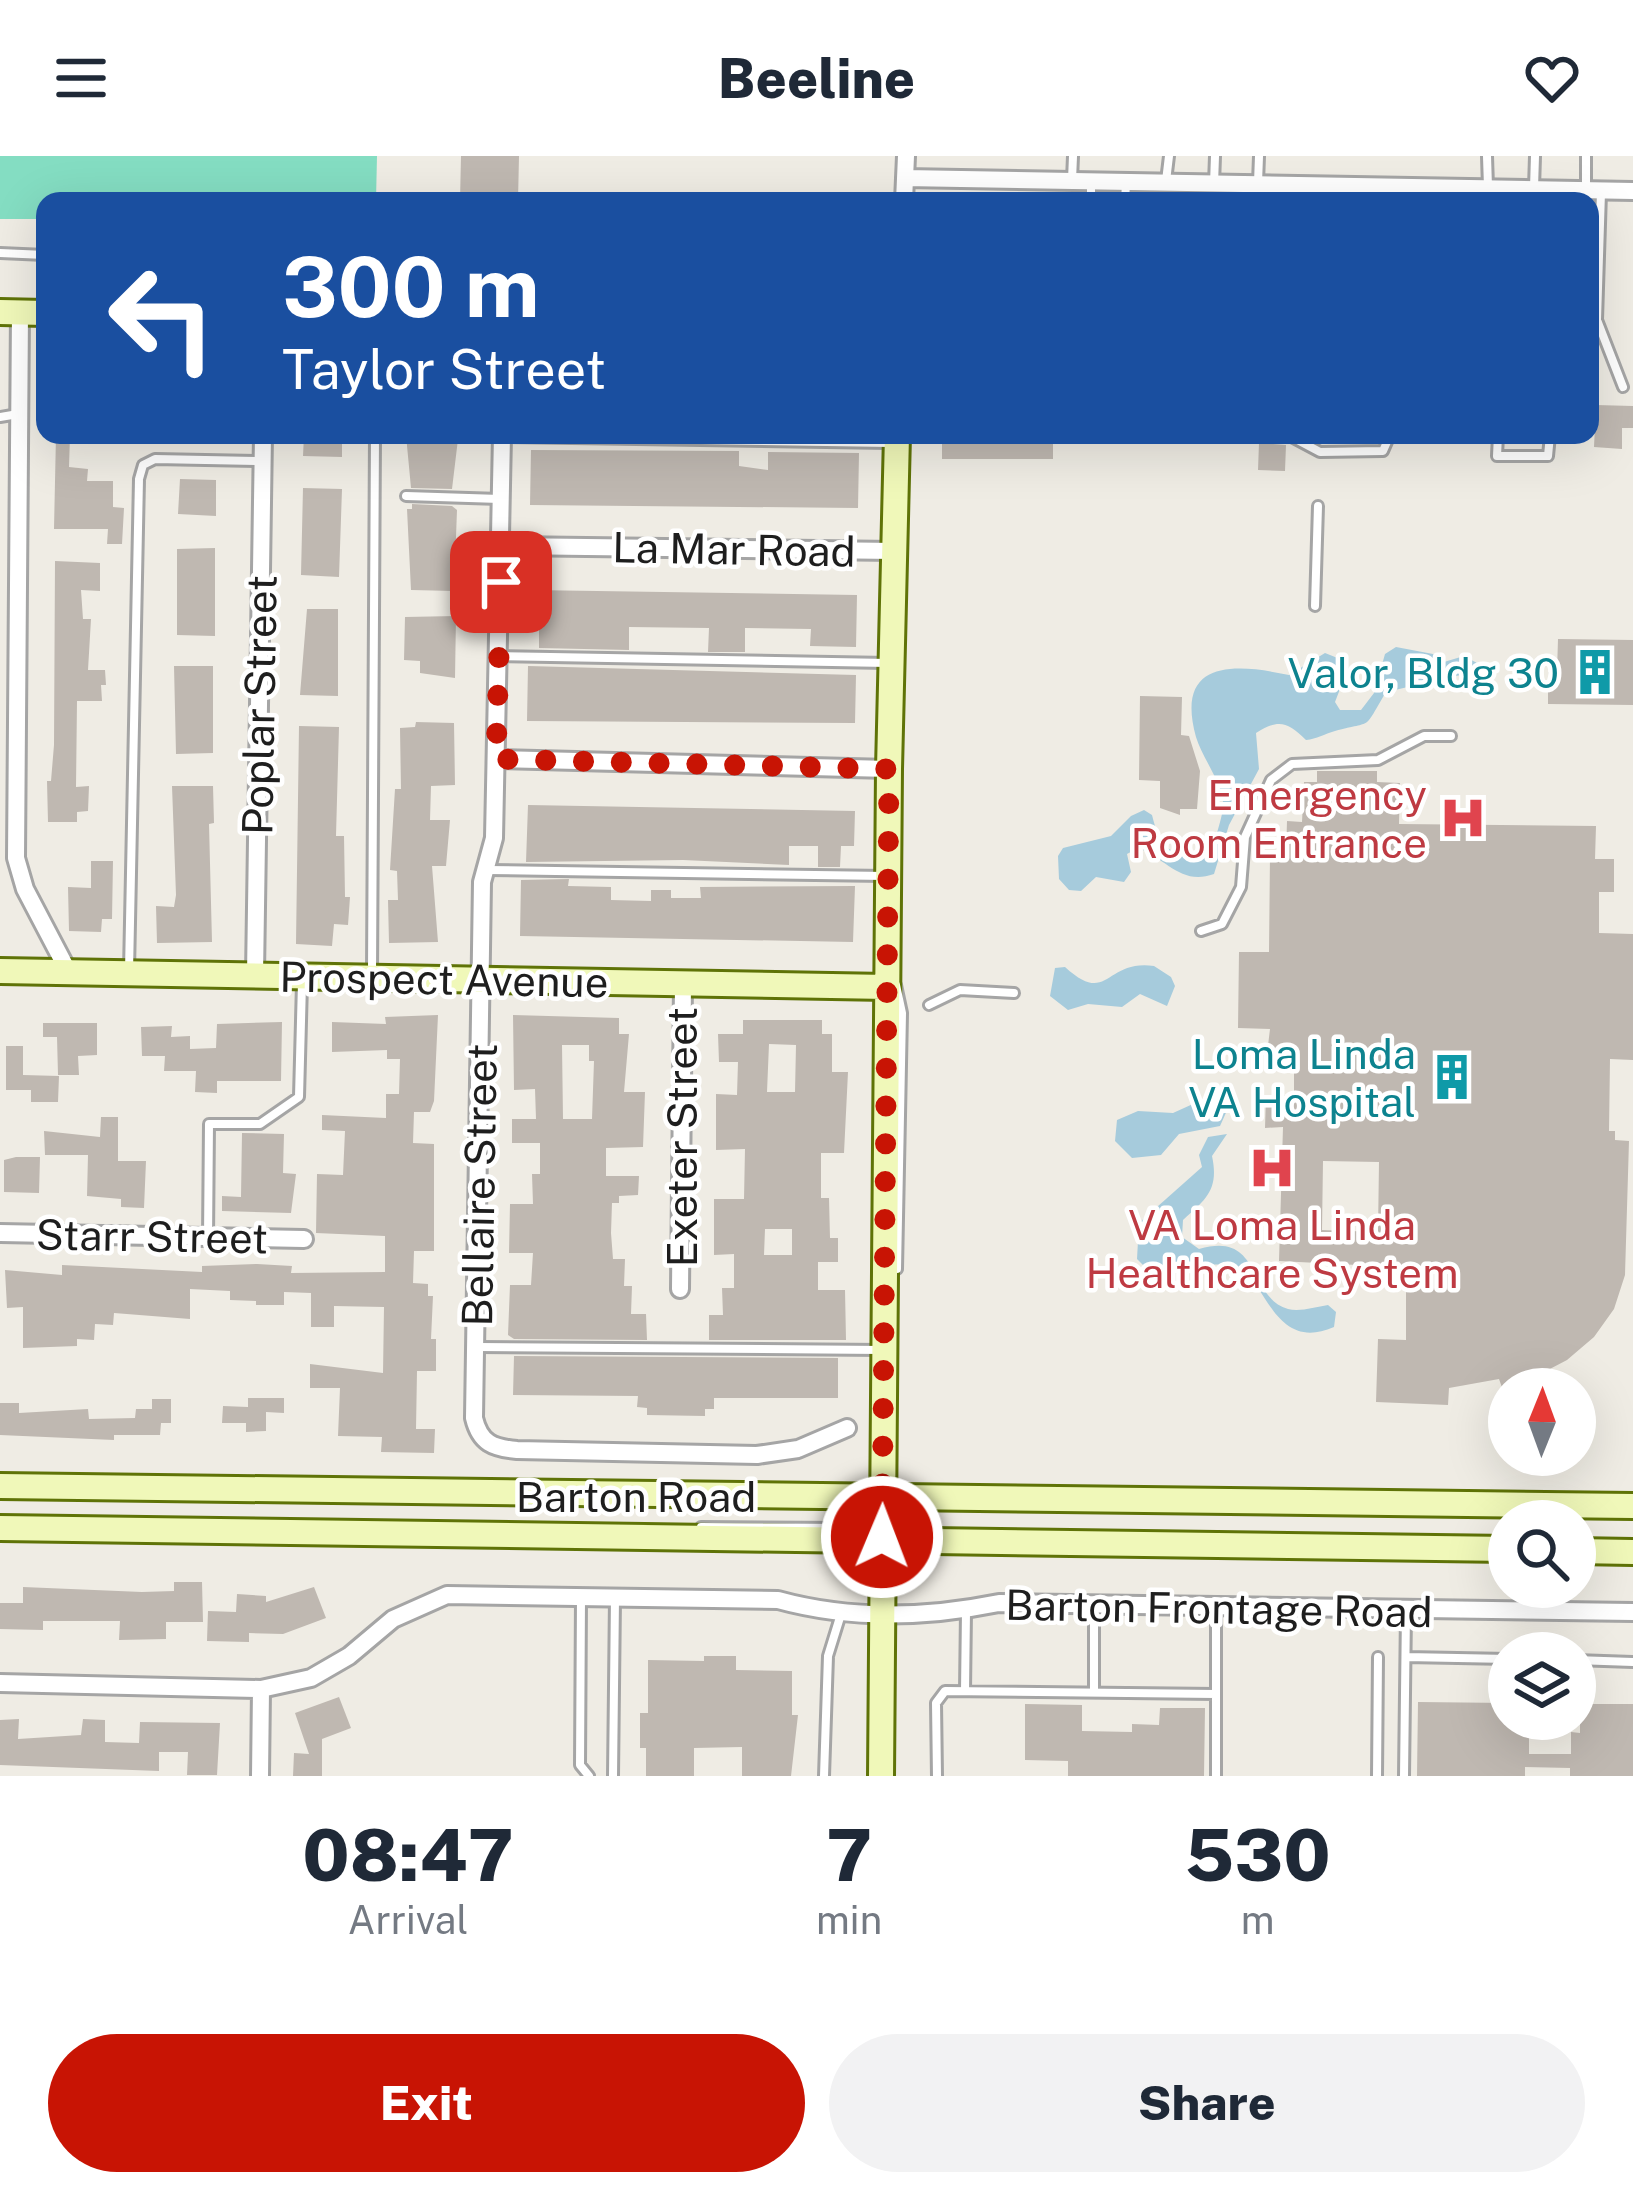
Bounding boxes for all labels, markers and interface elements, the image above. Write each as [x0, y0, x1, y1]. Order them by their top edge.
icon: menu [48, 45, 114, 111]
icon: heart [1519, 45, 1585, 111]
text: Beeline [718, 47, 915, 110]
text: 300 m [282, 237, 540, 336]
icon: left [84, 240, 240, 396]
text: Taylor Street [282, 338, 606, 401]
street label: La Mar Road [612, 522, 856, 576]
pin [450, 531, 552, 633]
icon: arrive [468, 549, 534, 615]
street label: Poplar Street [232, 574, 286, 836]
building icon: Valor, Bldg 30 [1570, 647, 1620, 697]
place label: Valor, Bldg 30 [1287, 648, 1559, 697]
place label: Emergency Room Entrance [1130, 770, 1427, 867]
hospital icon: Emergency Room Entrance [1438, 793, 1488, 843]
street label: Prospect Avenue [279, 952, 609, 1006]
street label: Exeter Street [657, 1007, 706, 1267]
place label: Loma Linda VA Hospital [1188, 1029, 1416, 1126]
street label: Bellaire Street [452, 1043, 506, 1327]
building icon: Loma Linda VA Hospital [1427, 1052, 1477, 1102]
hospital icon: VA Loma Linda Healthcare System [1247, 1143, 1297, 1193]
place label: VA Loma Linda Healthcare System [1085, 1200, 1459, 1297]
street label: Starr Street [35, 1209, 269, 1263]
north arrow [1488, 1368, 1596, 1476]
map controls [1488, 1368, 1596, 1740]
street label: Barton Road [516, 1472, 756, 1521]
position arrow [819, 1474, 945, 1600]
button: search [1488, 1500, 1596, 1608]
street label: Barton Frontage Road [1005, 1580, 1433, 1636]
button: layers [1488, 1632, 1596, 1740]
text: 08:47 [302, 1813, 514, 1897]
text: 7 [826, 1813, 872, 1897]
text: 530 [1185, 1813, 1331, 1897]
text: Arrival [348, 1897, 468, 1943]
text: min [816, 1897, 882, 1943]
text: m [1241, 1897, 1274, 1943]
button: Exit [48, 2034, 805, 2172]
button: Share [829, 2034, 1585, 2172]

